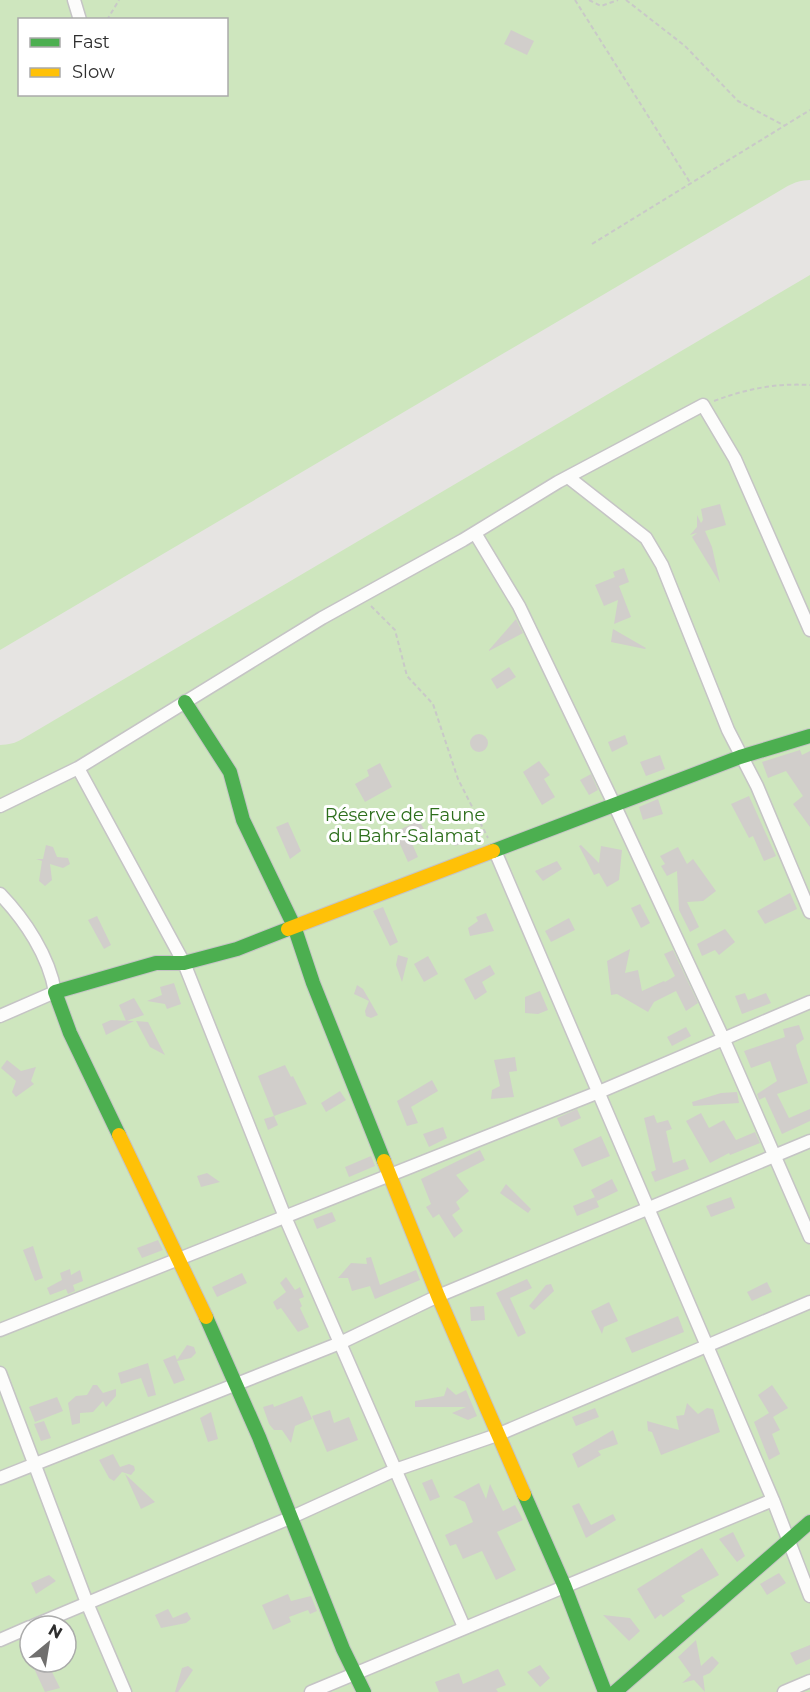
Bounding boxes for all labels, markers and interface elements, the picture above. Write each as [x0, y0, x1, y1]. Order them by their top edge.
legend [18, 18, 228, 96]
text: Fast [72, 31, 110, 53]
text: Slow [72, 61, 115, 83]
park label: Réserve de Faune du Bahr-Salamat [325, 804, 485, 847]
north arrow [18, 1614, 78, 1674]
text: N [45, 1620, 66, 1643]

